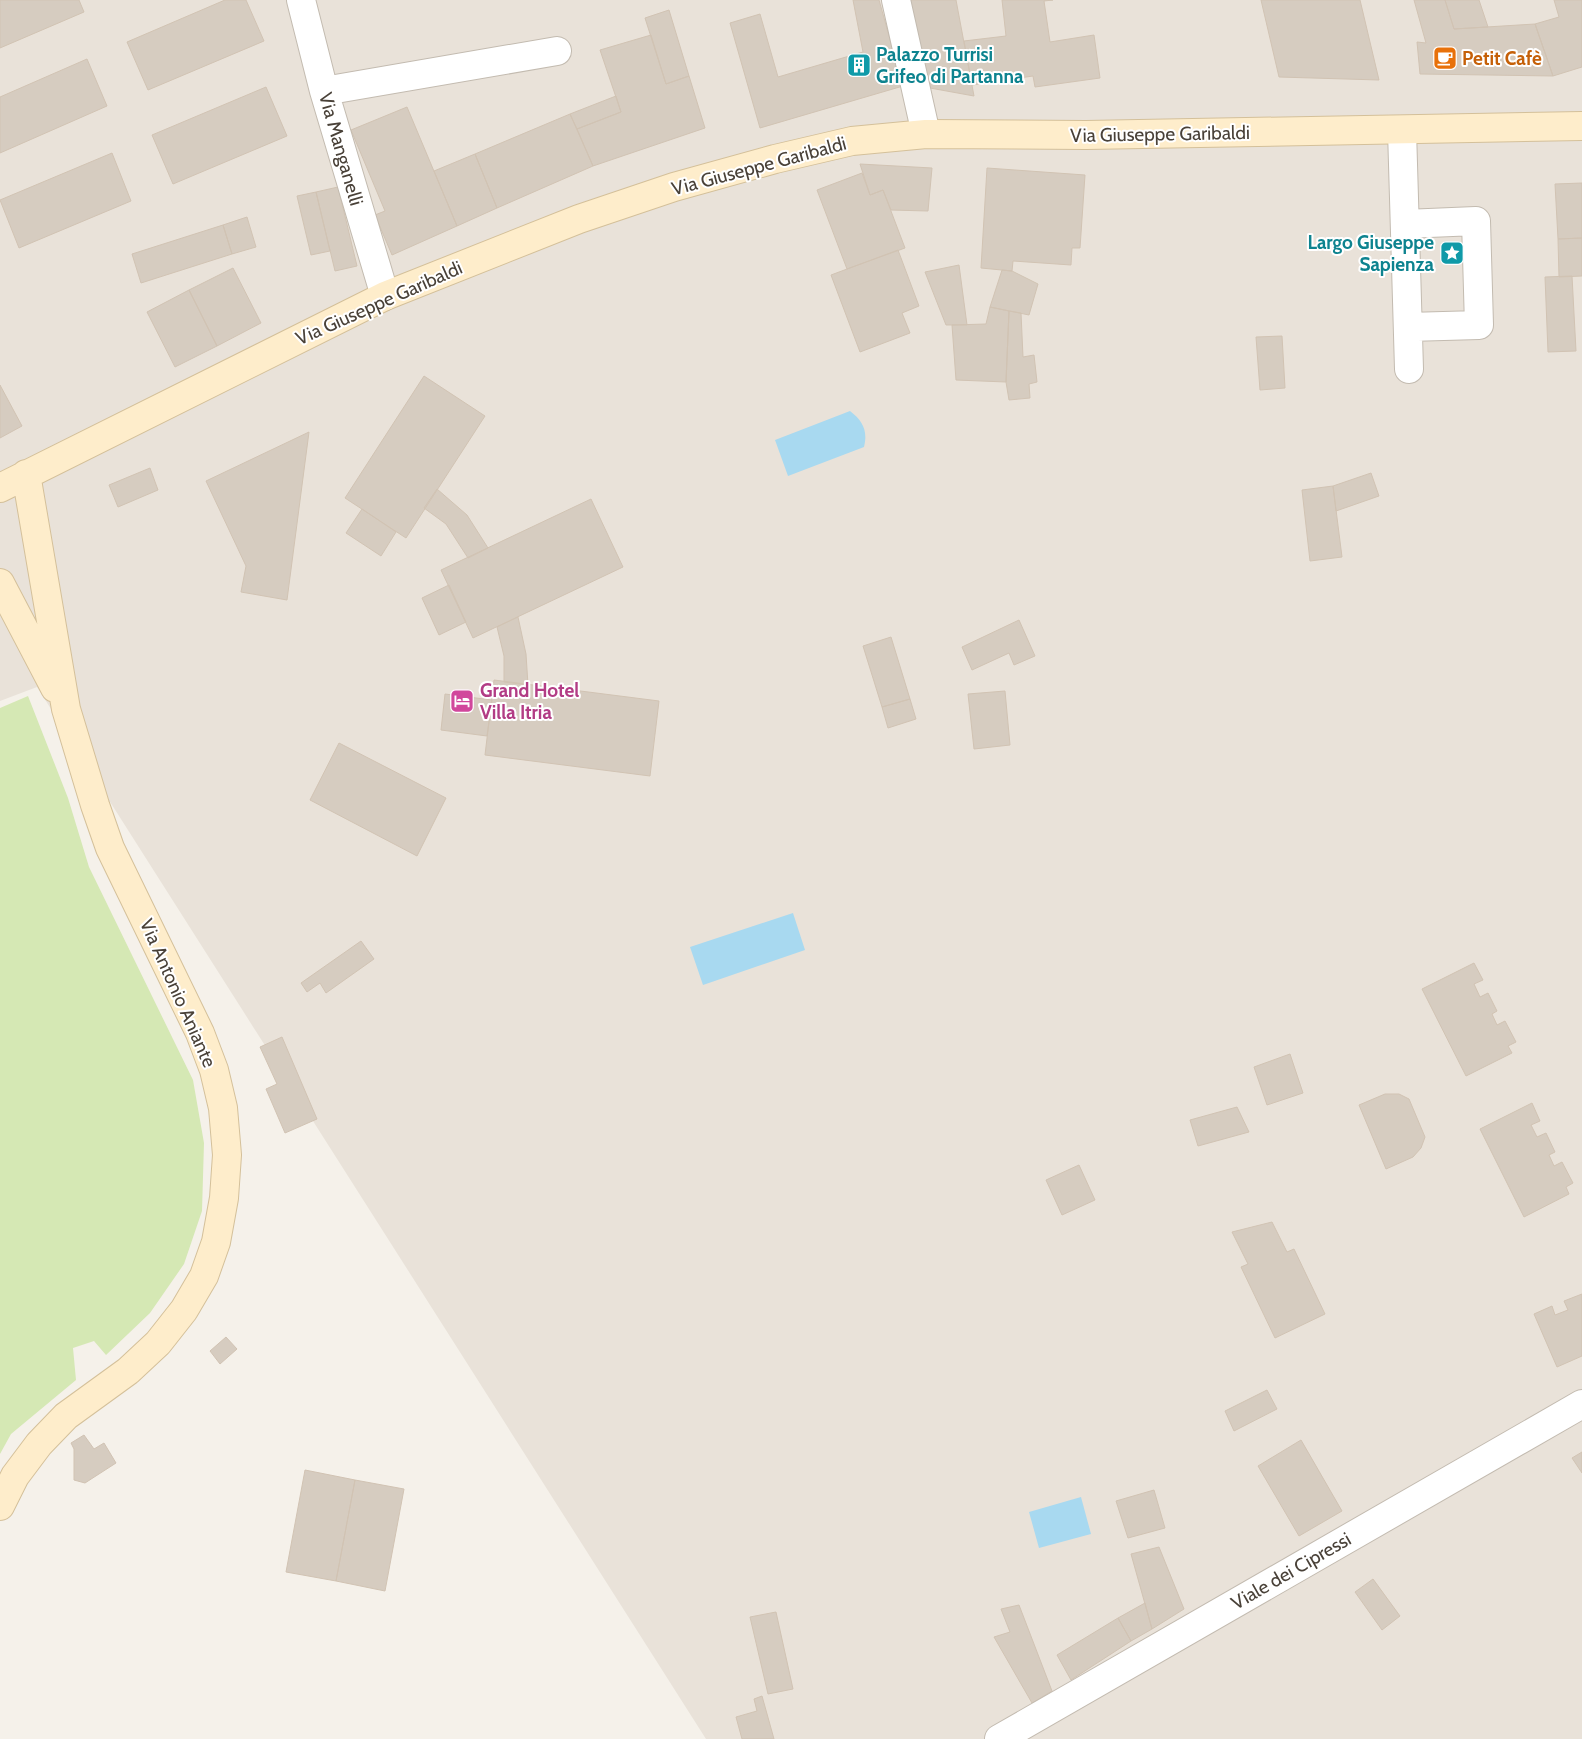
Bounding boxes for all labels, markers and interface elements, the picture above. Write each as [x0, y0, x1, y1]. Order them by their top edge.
place label: Palazzo Turrisi Grifeo di Partanna [876, 43, 1024, 88]
cafe icon: Petit Cafè [1432, 45, 1458, 71]
place label: Petit Cafè [1462, 47, 1542, 70]
building icon: Palazzo Turrisi Grifeo di Partanna [846, 52, 872, 78]
street label: Via Manganelli [314, 90, 368, 208]
street label: Via Giuseppe Garibaldi [1070, 121, 1250, 147]
street label: Via Giuseppe Garibaldi [669, 132, 849, 200]
place label: Largo Giuseppe Sapienza [1307, 231, 1435, 276]
place icon: Largo Giuseppe Sapienza [1439, 240, 1465, 266]
street label: Via Giuseppe Garibaldi [292, 256, 466, 350]
place label: Grand Hotel Villa Itria [480, 679, 579, 724]
hotel icon: Grand Hotel Villa Itria [449, 688, 475, 714]
street label: Via Antonio Aniante [135, 915, 221, 1071]
street label: Viale dei Cipressi [1227, 1527, 1355, 1615]

